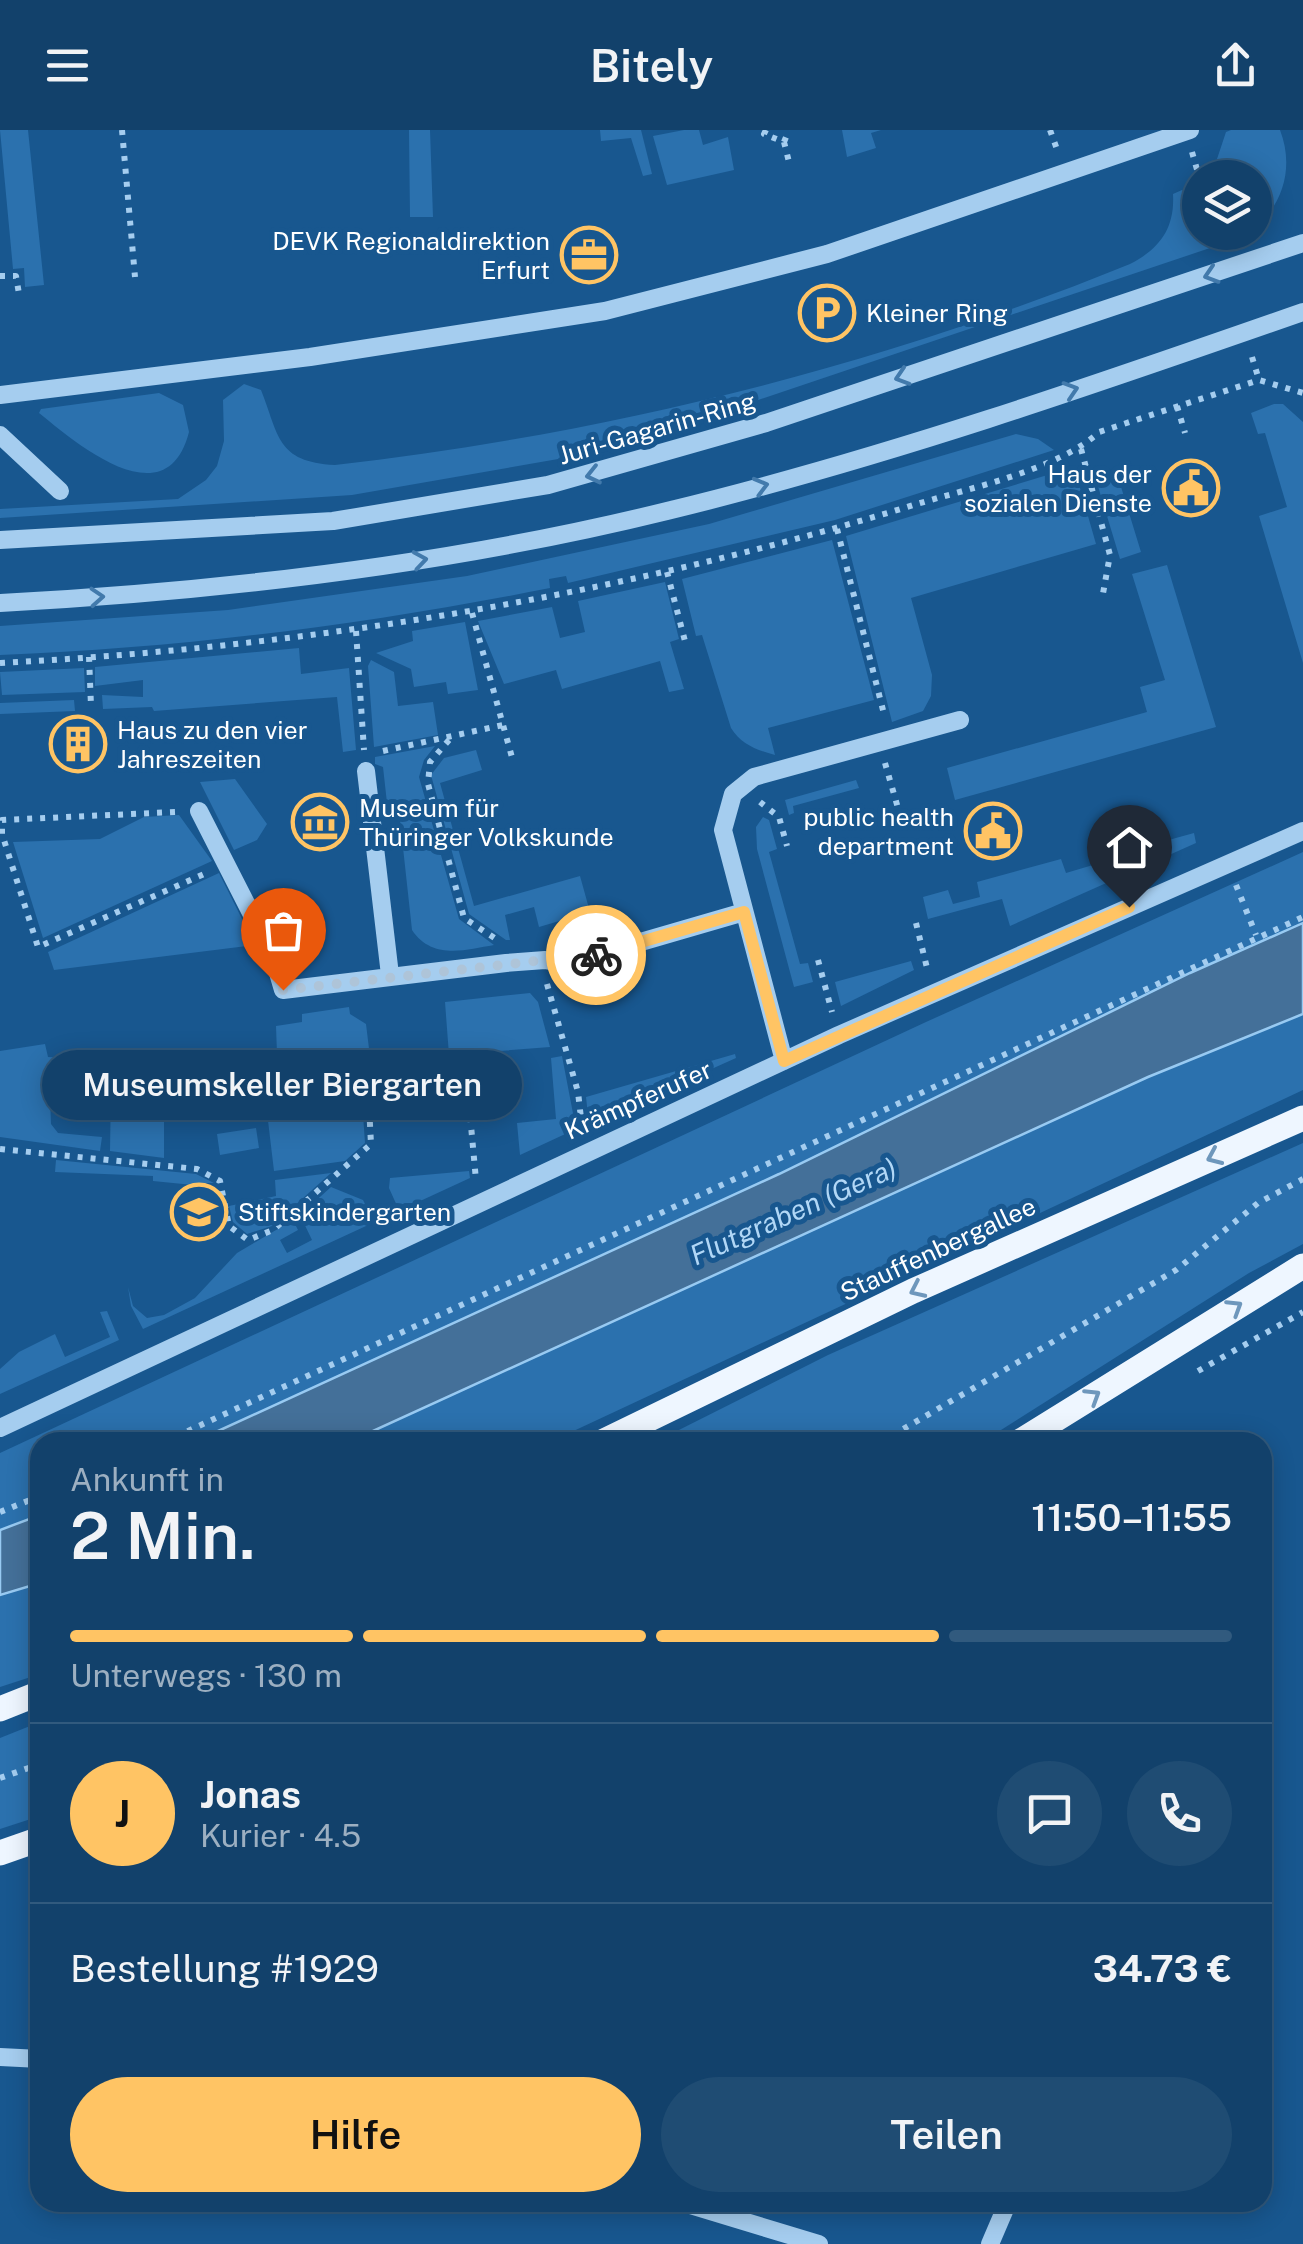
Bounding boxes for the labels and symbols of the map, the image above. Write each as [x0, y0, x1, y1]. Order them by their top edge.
office icon: DEVK Regionaldirektion Erfurt [559, 225, 619, 285]
place label: DEVK Regionaldirektion Erfurt [272, 226, 550, 285]
one-way arrow [1203, 263, 1220, 283]
parking icon: Kleiner Ring [797, 283, 857, 343]
place label: Kleiner Ring [866, 298, 1008, 328]
one-way arrow [895, 366, 912, 386]
one-way arrow [1062, 382, 1079, 402]
street label: Juri-Gagarin-Ring [555, 385, 759, 471]
public building icon: Haus der sozialen Dienste [1161, 458, 1221, 518]
place label: Haus der sozialen Dienste [964, 459, 1152, 518]
one-way arrow [585, 463, 602, 484]
one-way arrow [752, 477, 769, 498]
one-way arrow [412, 550, 428, 571]
one-way arrow [90, 587, 106, 608]
building icon: Haus zu den vier Jahreszeiten [48, 714, 108, 774]
place label: Haus zu den vier Jahreszeiten [117, 715, 307, 774]
museum icon: Museum für Thüringer Volkskunde [290, 792, 350, 852]
place label: Museum für Thüringer Volkskunde [359, 793, 614, 852]
public building icon: public health department [963, 801, 1023, 861]
place label: public health department [803, 802, 954, 861]
pin [1087, 805, 1172, 908]
pin [241, 888, 326, 991]
courier [546, 905, 646, 1005]
callout: Museumskeller Biergarten [43, 1050, 523, 1120]
street label: Krämpferufer [560, 1054, 716, 1146]
one-way arrow [1206, 1145, 1224, 1165]
water label: Flutgraben (Gera) [685, 1151, 901, 1271]
school or university icon: Stiftskindergarten [169, 1182, 229, 1242]
street label: Stauffenbergallee [836, 1191, 1040, 1307]
place label: Stiftskindergarten [238, 1197, 451, 1227]
one-way arrow [909, 1277, 927, 1297]
one-way arrow [1224, 1300, 1242, 1319]
one-way arrow [1082, 1389, 1100, 1408]

